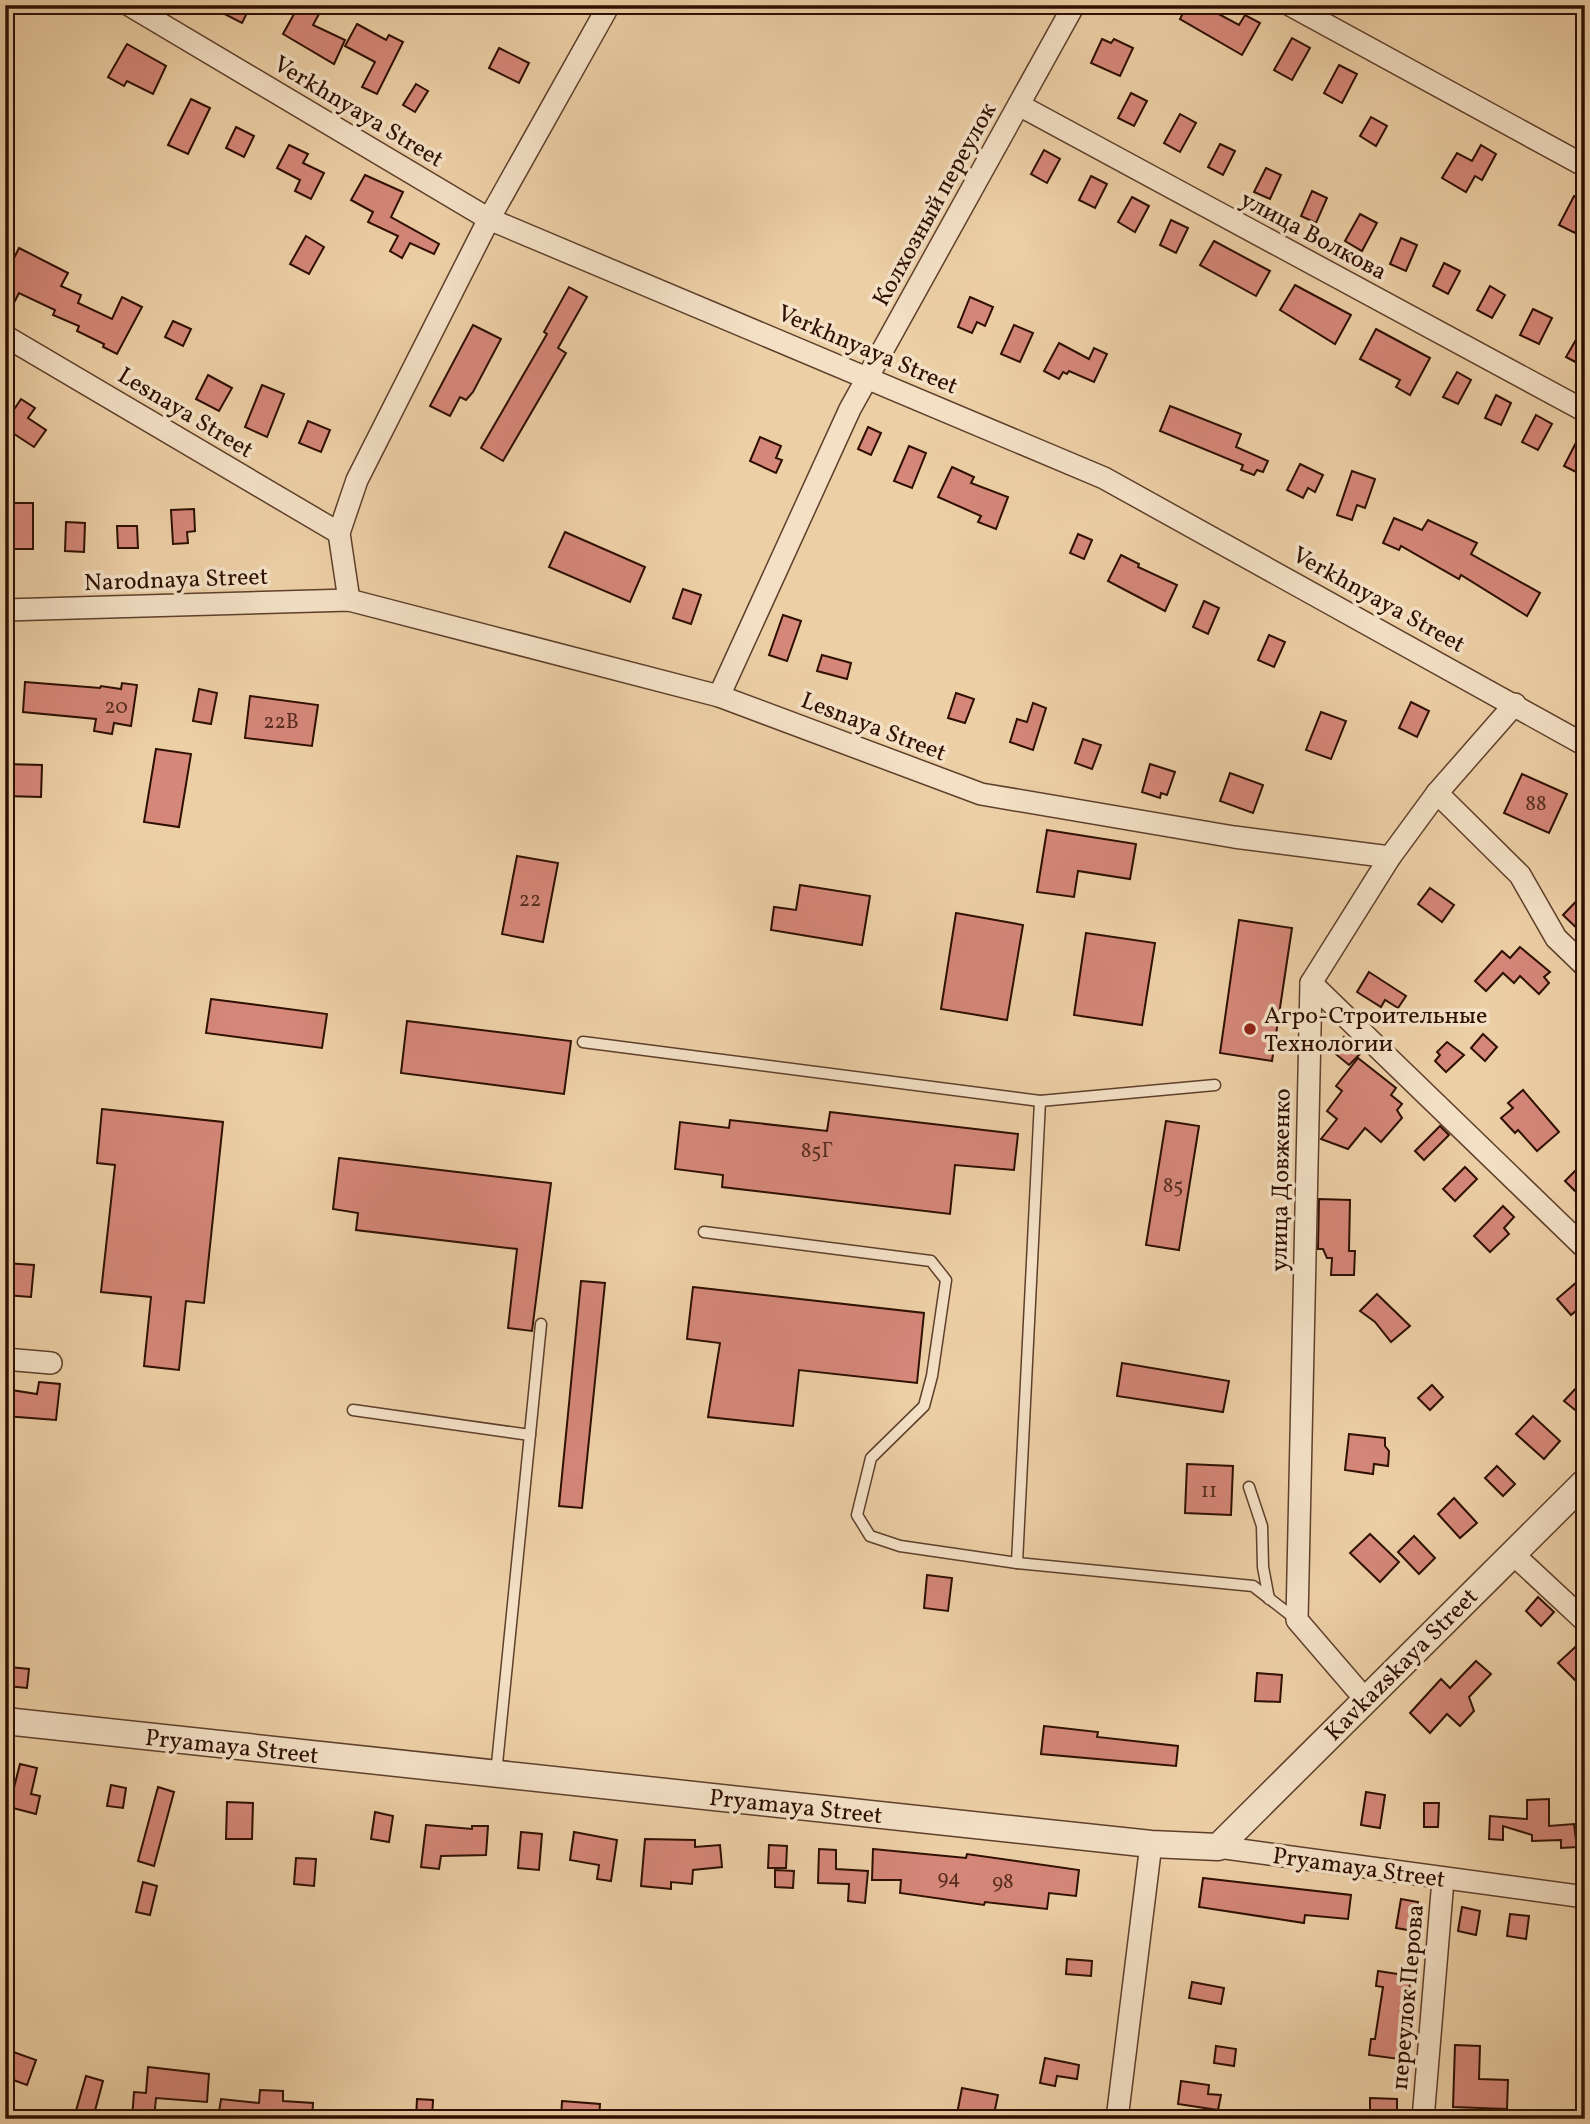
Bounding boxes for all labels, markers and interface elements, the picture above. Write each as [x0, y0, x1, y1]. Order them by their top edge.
street label: Verkhnyaya Street [266, 48, 450, 177]
street label: Колхозный переулок [865, 97, 1006, 313]
street label: улица Волкова [1234, 184, 1392, 290]
street label: Verkhnyaya Street [772, 297, 963, 404]
street label: Lesnaya Street [111, 360, 259, 468]
street label: Verkhnyaya Street [1285, 539, 1471, 662]
street label: Narodnaya Street [83, 561, 269, 601]
street label: Lesnaya Street [796, 685, 951, 771]
house number: 20 [104, 693, 128, 722]
house number: 22В [263, 708, 299, 737]
house number: 88 [1525, 790, 1547, 819]
house number: 22 [519, 886, 541, 915]
place label: Агро-Строительные Технологии [1264, 1000, 1487, 1062]
marker: Агро-Строительные Технологии [1242, 1021, 1258, 1037]
street label: улица Довженко [1263, 1088, 1301, 1272]
house number: 85Г [801, 1137, 833, 1166]
house number: 85 [1163, 1172, 1183, 1201]
house number: 11 [1201, 1477, 1217, 1506]
street label: Kavkazskaya Street [1318, 1581, 1487, 1750]
street label: Pryamaya Street [143, 1722, 320, 1774]
street label: Pryamaya Street [707, 1782, 884, 1834]
street label: Pryamaya Street [1270, 1840, 1447, 1898]
house number: 94 [938, 1864, 960, 1893]
house number: 98 [992, 1868, 1014, 1897]
street label: переулок Перова [1384, 1903, 1434, 2091]

